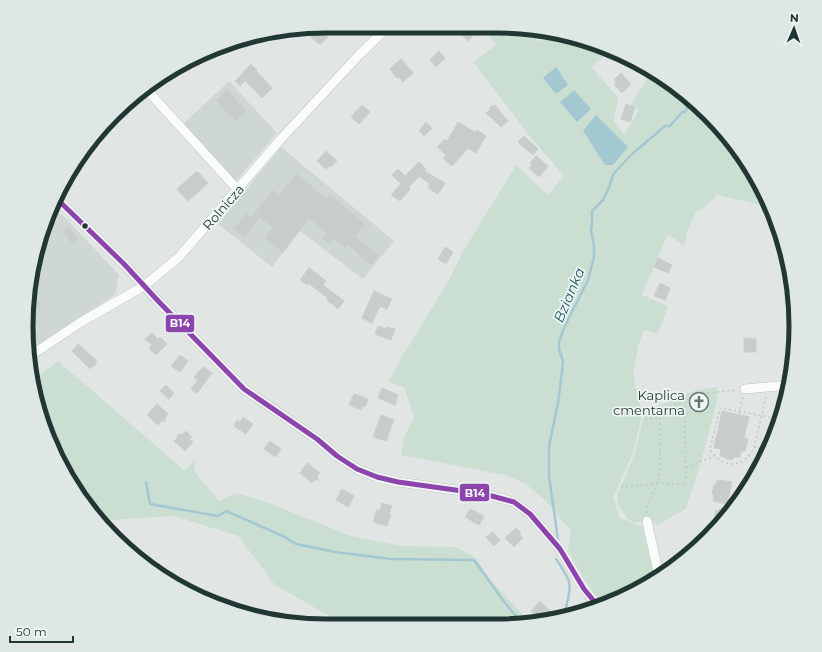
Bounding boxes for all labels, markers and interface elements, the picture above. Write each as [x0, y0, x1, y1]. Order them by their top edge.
north arrow [774, 8, 814, 48]
text: N [790, 11, 799, 25]
street label: Rolnicza [199, 181, 247, 233]
unlabelled marker [80, 221, 90, 231]
water label: Bzianka [549, 265, 589, 325]
line badge: B14 [165, 314, 195, 333]
text: B14 [170, 316, 191, 330]
place label: Kaplica cmentarna [613, 387, 685, 418]
church icon: Kaplica cmentarna [688, 391, 710, 413]
line badge: B14 [459, 483, 490, 502]
text: B14 [465, 486, 486, 500]
scale bar [10, 618, 73, 644]
text: 50 m [16, 624, 47, 639]

